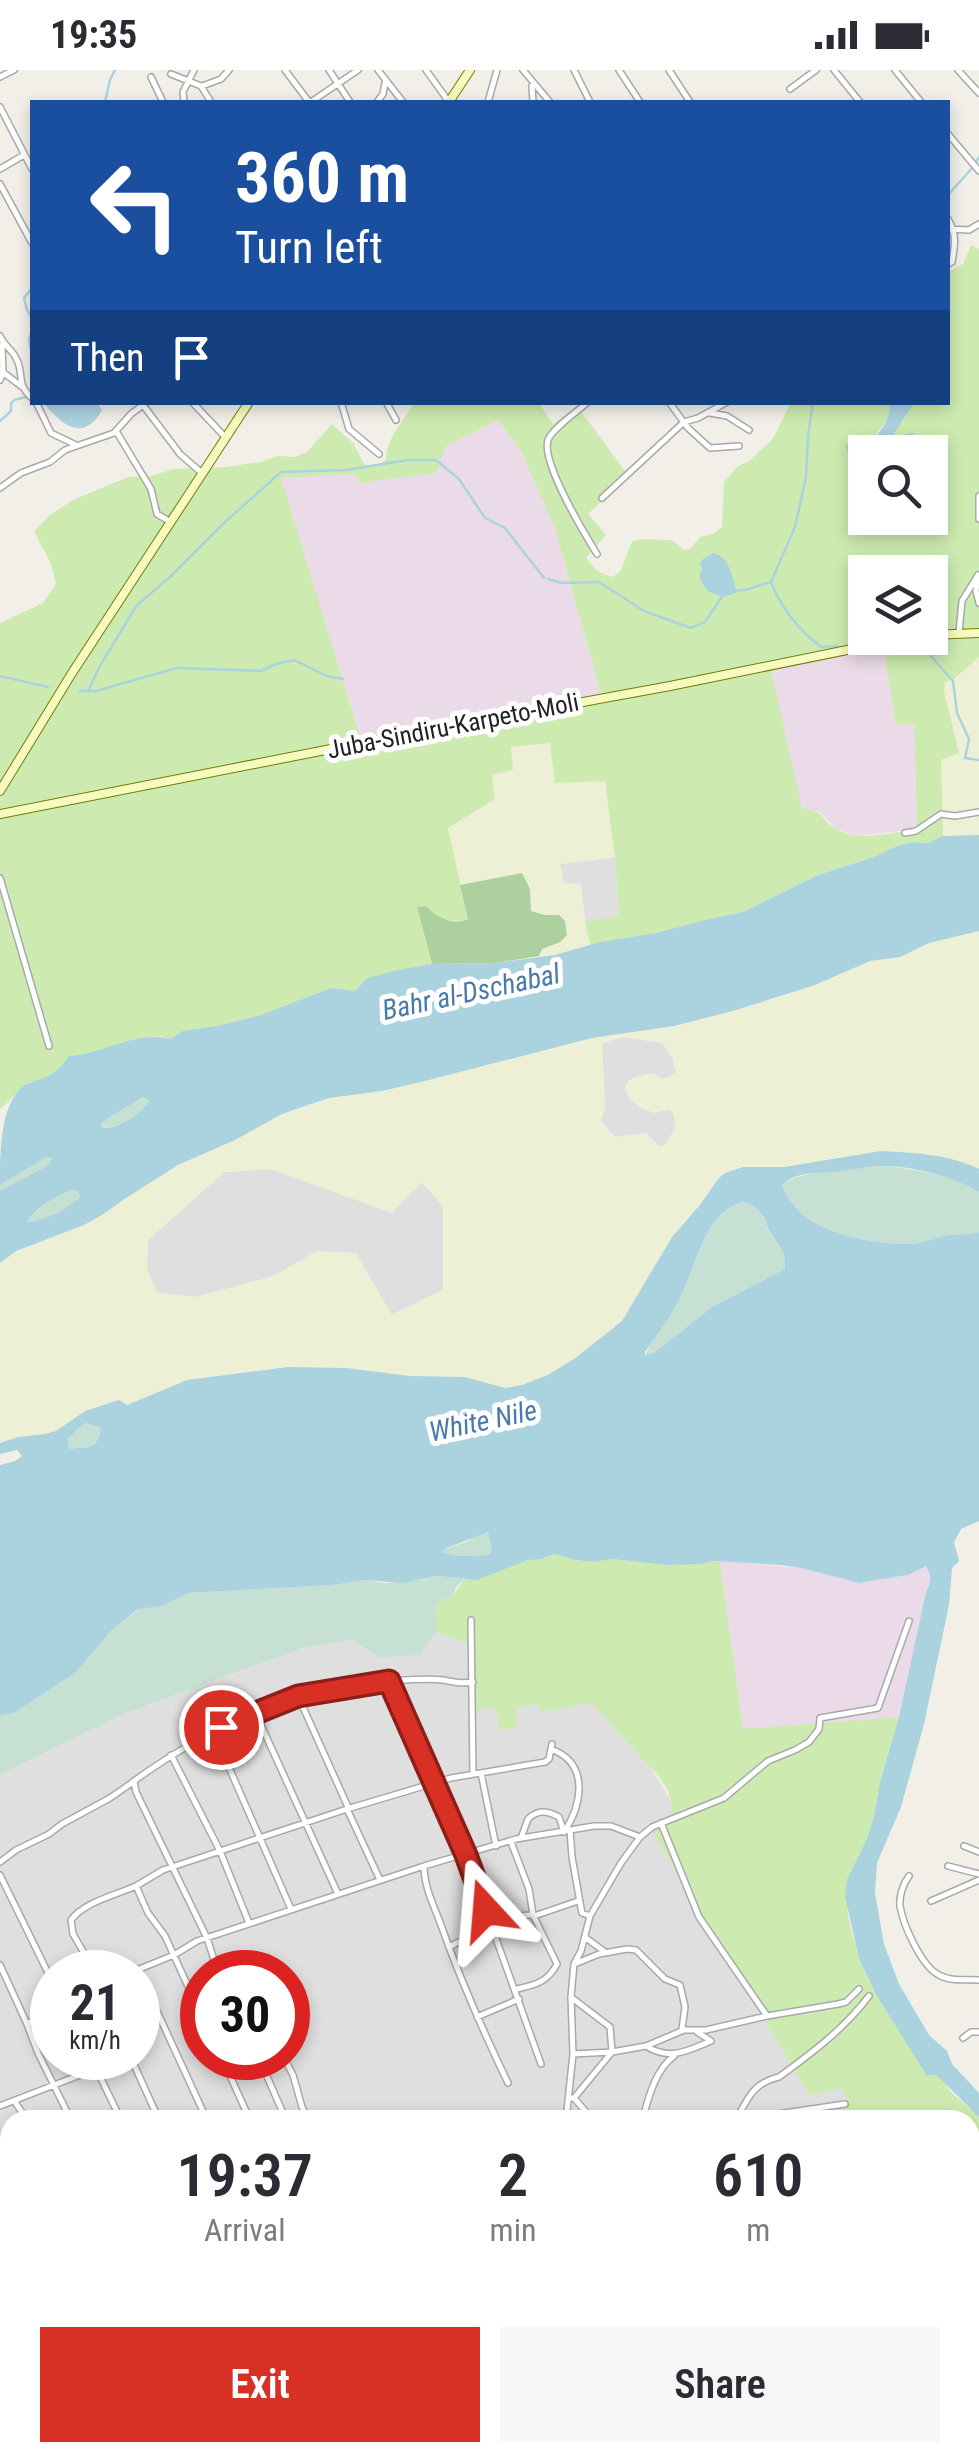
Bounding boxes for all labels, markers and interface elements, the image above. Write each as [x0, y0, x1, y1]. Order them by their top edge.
text: 19:35 [50, 13, 137, 57]
text: 360 m [235, 137, 409, 219]
icon: left [70, 140, 200, 270]
text: Turn left [235, 221, 383, 274]
icon: arrive [164, 330, 219, 385]
text: Then [70, 336, 144, 380]
map controls [848, 435, 948, 655]
button: search [848, 435, 948, 535]
button: layers [848, 555, 948, 655]
street label: Juba-Sindiru-Karpeto-Moli [325, 687, 581, 765]
water label: Bahr al-Dschabal [379, 957, 564, 1027]
water label: White Nile [426, 1394, 540, 1448]
pin [179, 1685, 264, 1770]
icon: arrive [194, 1700, 249, 1755]
position arrow [434, 1858, 538, 1962]
speed limit sign: 30 [180, 1950, 310, 2080]
text: 21 [70, 1974, 120, 2032]
text: km/h [69, 2026, 121, 2055]
text: 19:37 [176, 2140, 313, 2211]
text: 2 [498, 2140, 528, 2211]
text: 610 [713, 2140, 803, 2211]
text: Arrival [204, 2211, 285, 2249]
text: min [490, 2211, 536, 2249]
text: m [746, 2211, 770, 2249]
button: Exit [40, 2327, 480, 2442]
button: Share [500, 2327, 940, 2442]

